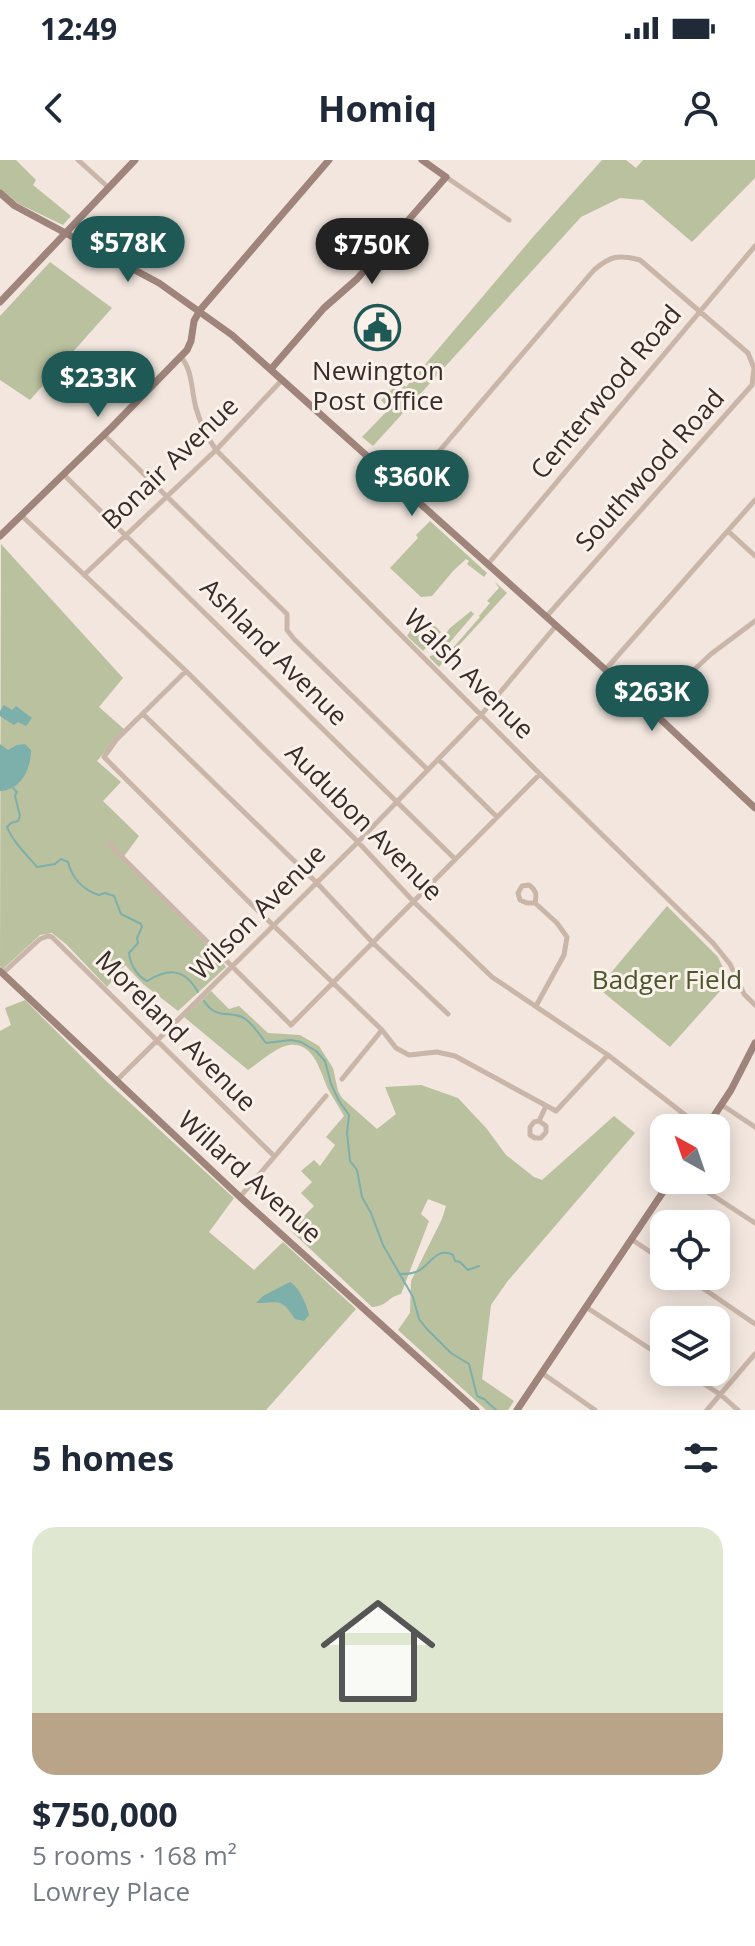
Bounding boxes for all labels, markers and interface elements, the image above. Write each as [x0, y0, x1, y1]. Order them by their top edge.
text: 12:49 [40, 8, 117, 49]
text: Homiq [318, 84, 437, 133]
icon: back [32, 86, 76, 130]
icon: person [679, 86, 723, 130]
pin: $578K [72, 216, 184, 284]
pin: $750K [316, 218, 428, 286]
text: $578K [90, 224, 166, 260]
text: $750K [334, 226, 410, 262]
street label: Centerwood Road [522, 296, 689, 486]
public building icon: Newington Post Office [354, 304, 402, 352]
pin: $233K [42, 351, 154, 419]
place label: Newington Post Office [312, 352, 444, 418]
text: $233K [60, 359, 136, 395]
street label: Southwood Road [567, 380, 732, 558]
street label: Bonair Avenue [93, 388, 246, 537]
pin: $360K [356, 450, 468, 518]
text: $360K [374, 458, 450, 494]
street label: Ashland Avenue [193, 570, 356, 733]
street label: Walsh Avenue [397, 600, 543, 746]
pin: $263K [596, 665, 708, 733]
text: $263K [614, 673, 690, 709]
street label: Audubon Avenue [278, 735, 451, 908]
street label: Wilson Avenue [181, 835, 333, 987]
street label: Moreland Avenue [88, 942, 265, 1119]
park label: Badger Field [592, 961, 742, 997]
street label: Willard Avenue [171, 1102, 330, 1251]
north arrow [650, 1114, 730, 1194]
map controls [650, 1114, 730, 1386]
button: locate [650, 1210, 730, 1290]
button: layers [650, 1306, 730, 1386]
text: 5 homes [32, 1435, 174, 1481]
icon: filters [679, 1436, 723, 1480]
icon: home [306, 1579, 450, 1723]
text: $750,000 [32, 1791, 178, 1837]
text: 5 rooms · 168 m² [32, 1837, 237, 1873]
text: Lowrey Place [32, 1873, 190, 1909]

